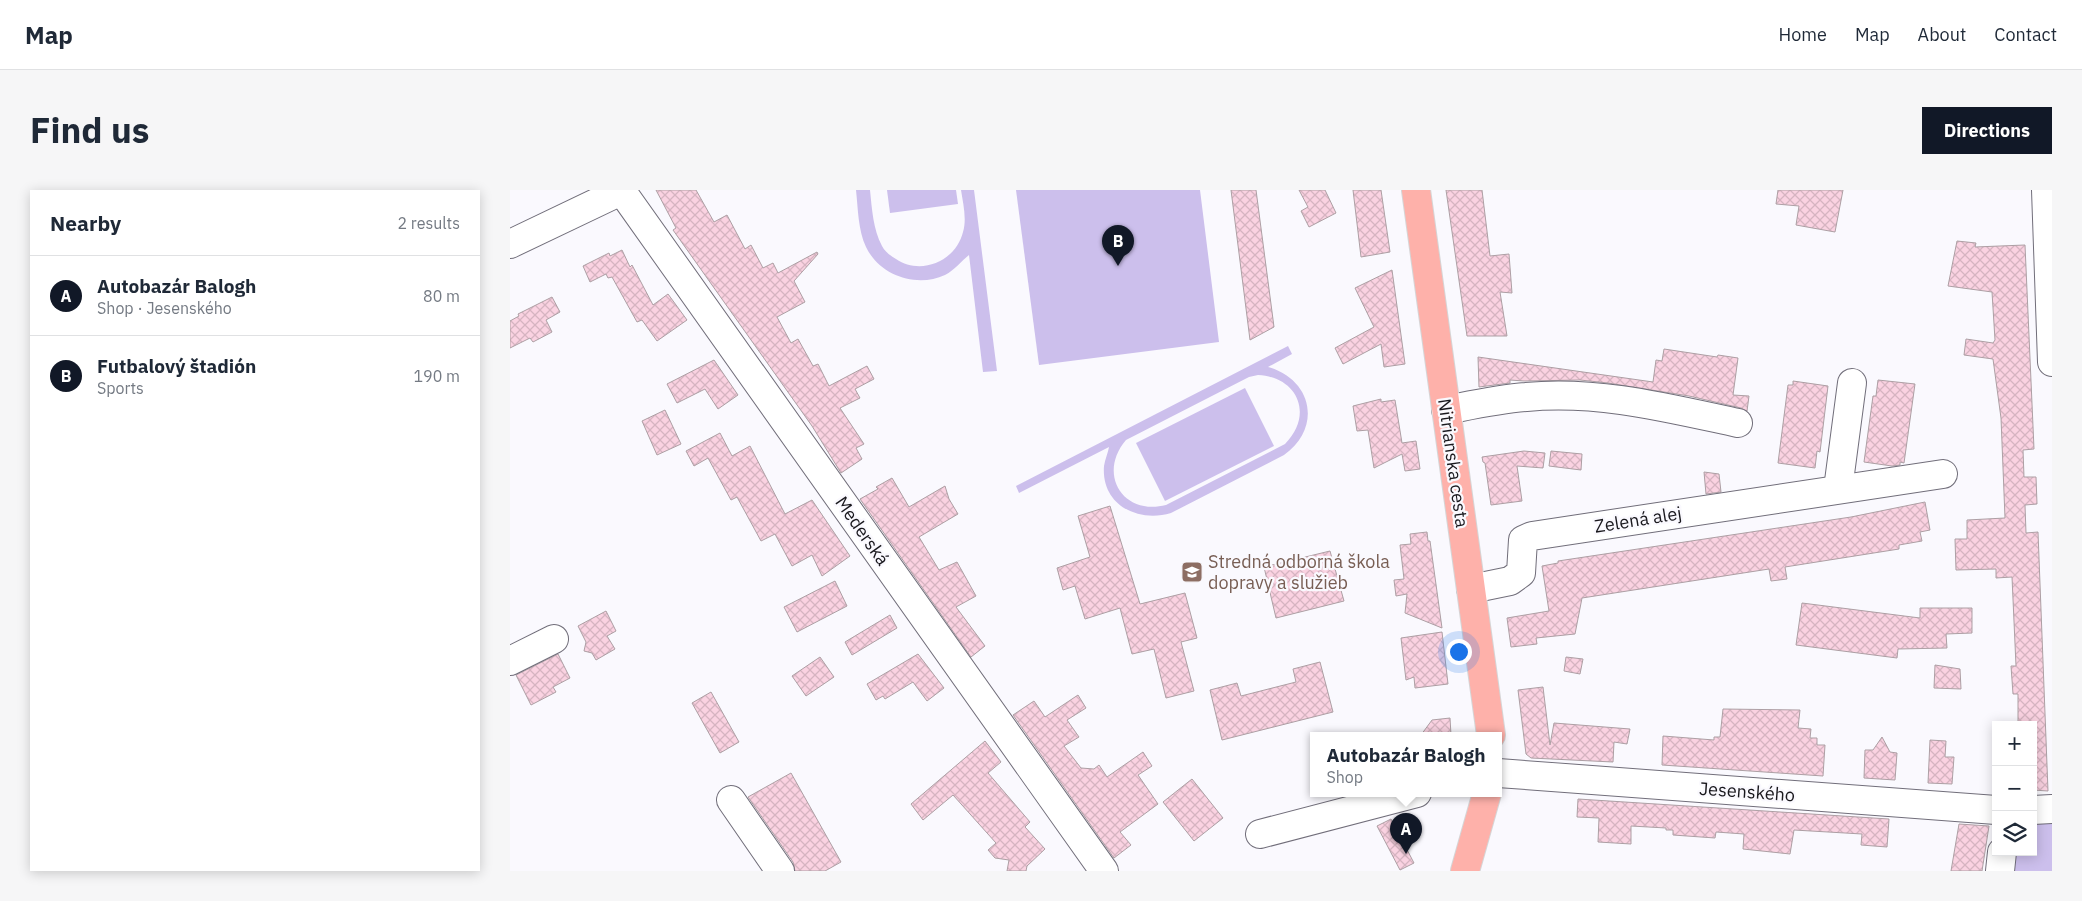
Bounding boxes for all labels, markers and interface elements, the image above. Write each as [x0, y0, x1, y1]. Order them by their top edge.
text: Map [25, 19, 73, 51]
text: Home [1779, 23, 1827, 46]
text: Map [1855, 23, 1890, 46]
text: About [1918, 23, 1966, 46]
text: Contact [1994, 23, 2057, 46]
text: Find us [30, 107, 149, 153]
button: Directions [1922, 107, 2052, 154]
text: Nearby [50, 209, 121, 237]
text: 2 results [397, 213, 460, 233]
pin: B [1102, 225, 1134, 266]
text: Autobazár Balogh [97, 274, 256, 298]
text: A [61, 286, 71, 306]
text: 80 m [423, 286, 460, 306]
text: Shop · Jesenského [97, 298, 232, 318]
text: Futbalový štadión [97, 354, 256, 378]
text: B [61, 366, 71, 386]
text: 190 m [413, 366, 460, 386]
text: Sports [97, 378, 144, 398]
street label: Nitrianska cesta [1433, 397, 1474, 529]
street label: Mederská [830, 492, 895, 570]
street label: Zelená alej [1593, 501, 1683, 538]
place label: Stredná odborná škola dopravy a služieb [1208, 550, 1390, 594]
school or university icon: Stredná odborná škola dopravy a služieb [1180, 560, 1204, 584]
your location [1446, 639, 1472, 665]
map controls [1992, 721, 2037, 856]
button: + [1992, 721, 2037, 766]
popup [1310, 732, 1502, 797]
text: Autobazár Balogh [1326, 743, 1486, 767]
button: − [1992, 766, 2037, 811]
text: Shop [1326, 767, 1363, 787]
street label: Jesenského [1698, 777, 1796, 806]
button: layers [1992, 811, 2037, 856]
pin: A [1390, 813, 1422, 854]

